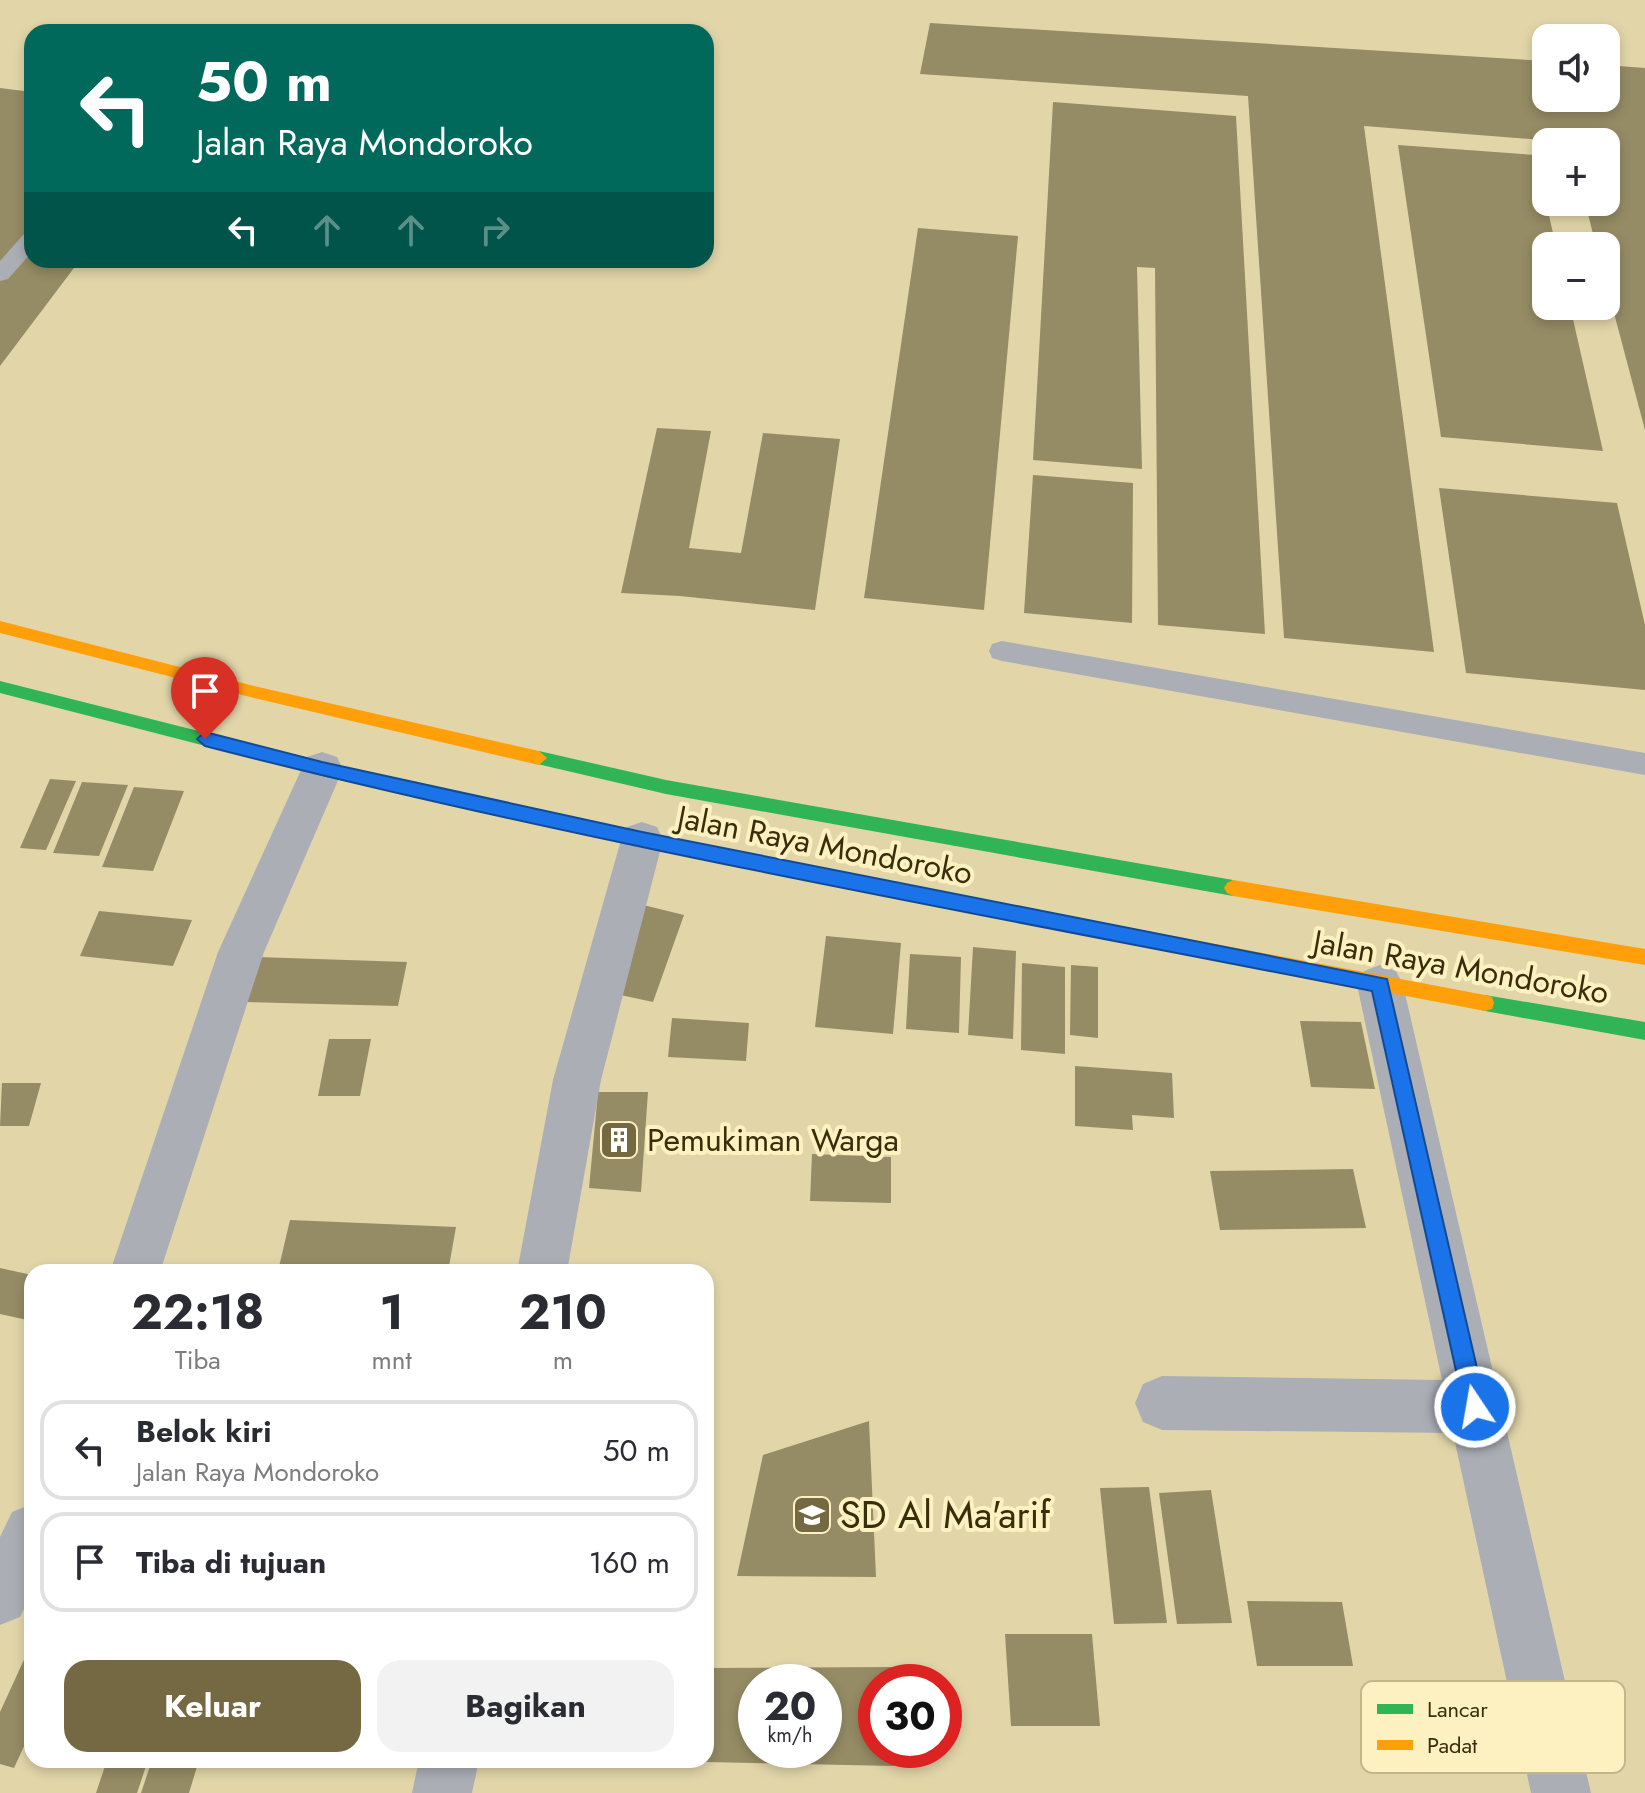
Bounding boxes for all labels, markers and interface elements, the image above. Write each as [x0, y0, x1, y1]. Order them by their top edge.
map controls [1532, 24, 1620, 320]
button: sound [1532, 24, 1620, 112]
text: 50 m [196, 41, 332, 122]
icon: left [64, 56, 168, 160]
text: Jalan Raya Mondoroko [196, 116, 533, 168]
button: + [1532, 128, 1620, 216]
icon: left [221, 208, 265, 252]
icon: ahead [305, 208, 349, 252]
icon: ahead [389, 208, 433, 252]
icon: right [473, 208, 517, 252]
button: − [1532, 232, 1620, 320]
pin [171, 657, 239, 739]
icon: arrive [183, 669, 227, 713]
street label: Jalan Raya Mondoroko [670, 793, 976, 896]
street label: Jalan Raya Mondoroko [1306, 918, 1612, 1016]
place label: Pemukiman Warga [647, 1117, 899, 1163]
building icon: Pemukiman Warga [598, 1119, 640, 1161]
text: 22:18 [131, 1278, 264, 1347]
text: 1 [379, 1278, 404, 1347]
text: 210 [519, 1278, 607, 1347]
text: Tiba [175, 1341, 221, 1379]
text: mnt [372, 1341, 412, 1379]
text: m [553, 1341, 573, 1379]
position arrow [1433, 1365, 1517, 1449]
text: Belok kiri [136, 1410, 271, 1453]
icon: left [68, 1428, 112, 1472]
text: 50 m [603, 1429, 670, 1472]
text: Jalan Raya Mondoroko [136, 1453, 379, 1491]
place label: SD Al Ma'arif [840, 1487, 1051, 1542]
school or university icon: SD Al Ma'arif [791, 1494, 833, 1536]
icon: arrive [68, 1540, 112, 1584]
text: Tiba di tujuan [136, 1541, 326, 1584]
text: 160 m [589, 1541, 670, 1584]
button: Keluar [64, 1660, 361, 1752]
button: Bagikan [377, 1660, 674, 1752]
speed limit sign: 30 [858, 1664, 962, 1768]
text: 20 [764, 1677, 816, 1735]
legend [1361, 1681, 1625, 1773]
text: Lancar [1427, 1693, 1488, 1725]
text: km/h [767, 1721, 813, 1750]
text: Padat [1427, 1729, 1478, 1761]

